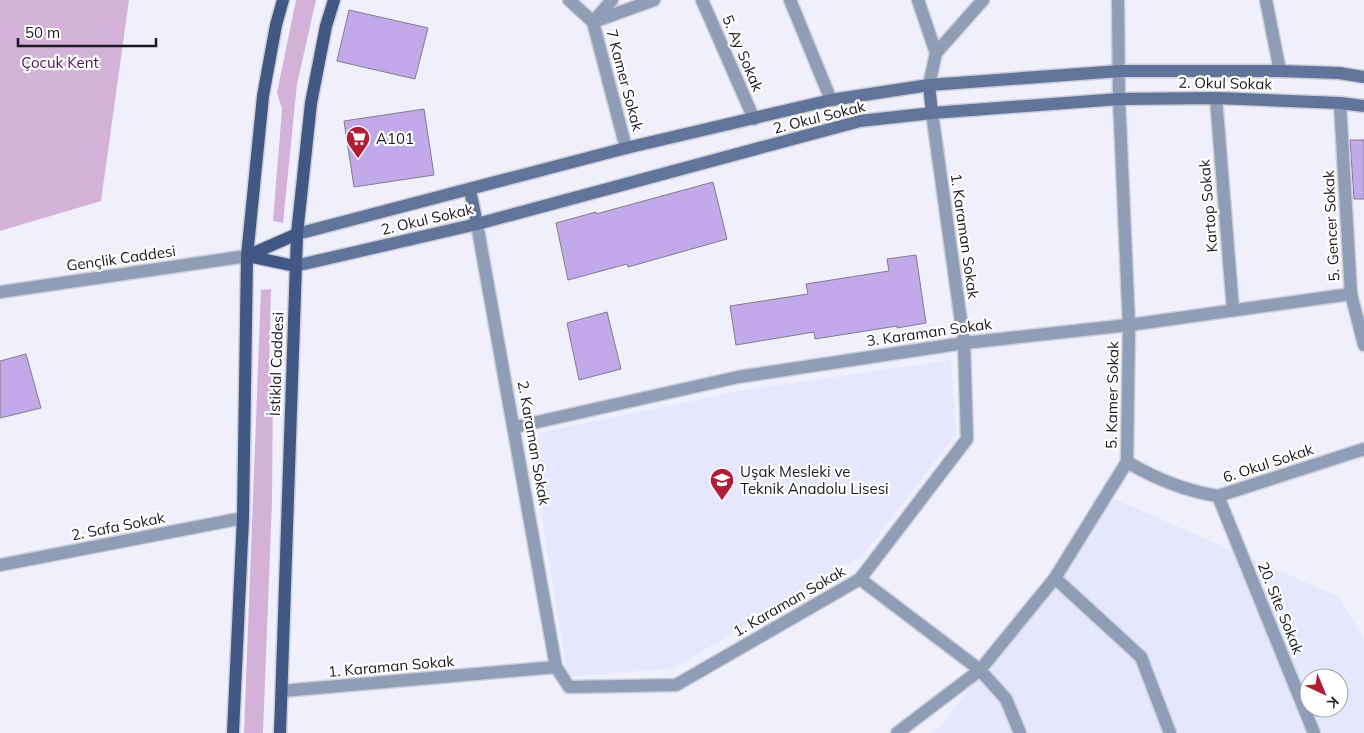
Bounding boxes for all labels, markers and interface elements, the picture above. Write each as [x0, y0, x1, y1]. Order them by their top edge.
street label: 5. Ay Sokak [718, 12, 768, 94]
scale bar [18, 15, 155, 47]
text: 50 m [25, 23, 60, 42]
street label: 7 Kamer Sokak [602, 27, 648, 133]
park label: Çocuk Kent [21, 53, 99, 72]
street label: 2. Okul Sokak [1178, 73, 1272, 93]
street label: 2. Okul Sokak [771, 96, 867, 138]
supermarket icon: A101 [345, 125, 371, 159]
place label: A101 [376, 129, 414, 148]
street label: Kartop Sokak [1194, 158, 1222, 253]
street label: 5. Gencer Sokak [1319, 170, 1343, 282]
street label: 1. Karaman Sokak [947, 172, 983, 300]
street label: 2. Okul Sokak [379, 199, 475, 239]
street label: Gençlik Caddesi [65, 241, 177, 275]
street label: İstiklal Caddesi [265, 312, 287, 416]
street label: 3. Karaman Sokak [865, 314, 993, 350]
street label: 5. Kamer Sokak [1102, 341, 1122, 449]
street label: 2. Karaman Sokak [514, 379, 554, 507]
street label: 6. Okul Sokak [1220, 439, 1316, 487]
place label: Uşak Mesleki ve Teknik Anadolu Lisesi [740, 462, 889, 498]
school or university icon: Uşak Mesleki ve Teknik Anadolu Lisesi [709, 467, 735, 501]
street label: 2. Safa Sokak [70, 508, 167, 544]
street label: 20. Site Sokak [1254, 559, 1308, 657]
street label: 1. Karaman Sokak [730, 561, 849, 641]
street label: 1. Karaman Sokak [327, 651, 455, 681]
north arrow [1299, 668, 1349, 718]
text: K [1323, 693, 1343, 713]

